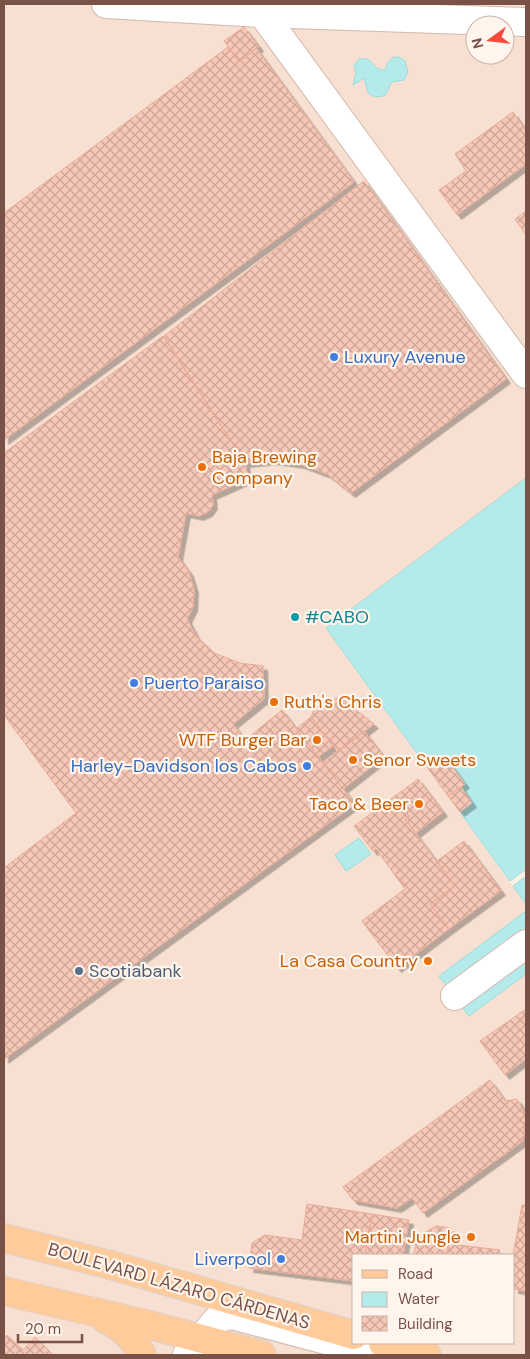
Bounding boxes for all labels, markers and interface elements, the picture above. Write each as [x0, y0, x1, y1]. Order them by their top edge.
north arrow [465, 15, 515, 65]
text: N [467, 36, 487, 51]
place label: Luxury Avenue [344, 345, 466, 369]
marker: Luxury Avenue [328, 351, 340, 363]
place label: Baja Brewing Company [212, 445, 317, 490]
marker: Baja Brewing Company [196, 461, 208, 473]
place label: #CABO [305, 605, 369, 629]
marker: #CABO [289, 611, 301, 623]
place label: Puerto Paraiso [144, 671, 264, 695]
marker: Puerto Paraiso [128, 677, 140, 689]
place label: Ruth's Chris [284, 690, 381, 714]
marker: Ruth's Chris [268, 696, 280, 708]
place label: WTF Burger Bar [179, 728, 307, 752]
marker: WTF Burger Bar [311, 734, 323, 746]
place label: Senor Sweets [363, 748, 476, 772]
place label: Harley-Davidson los Cabos [71, 754, 297, 778]
marker: Senor Sweets [347, 754, 359, 766]
marker: Harley-Davidson los Cabos [301, 760, 313, 772]
place label: Taco & Beer [309, 792, 409, 816]
marker: Taco & Beer [413, 798, 425, 810]
place label: La Casa Country [280, 949, 418, 973]
marker: La Casa Country [422, 955, 434, 967]
place label: Scotiabank [89, 959, 182, 983]
marker: Scotiabank [73, 965, 85, 977]
place label: Martini Jungle [345, 1225, 461, 1249]
marker: Martini Jungle [465, 1231, 477, 1243]
street label: BOULEVARD LÁZARO CÁRDENAS [45, 1237, 313, 1335]
place label: Liverpool [195, 1247, 271, 1271]
marker: Liverpool [275, 1253, 287, 1265]
legend [352, 1254, 515, 1344]
text: Road [398, 1264, 433, 1284]
text: Water [398, 1289, 440, 1309]
scale bar [18, 1312, 81, 1344]
text: Building [398, 1314, 453, 1334]
text: 20 m [25, 1319, 61, 1339]

